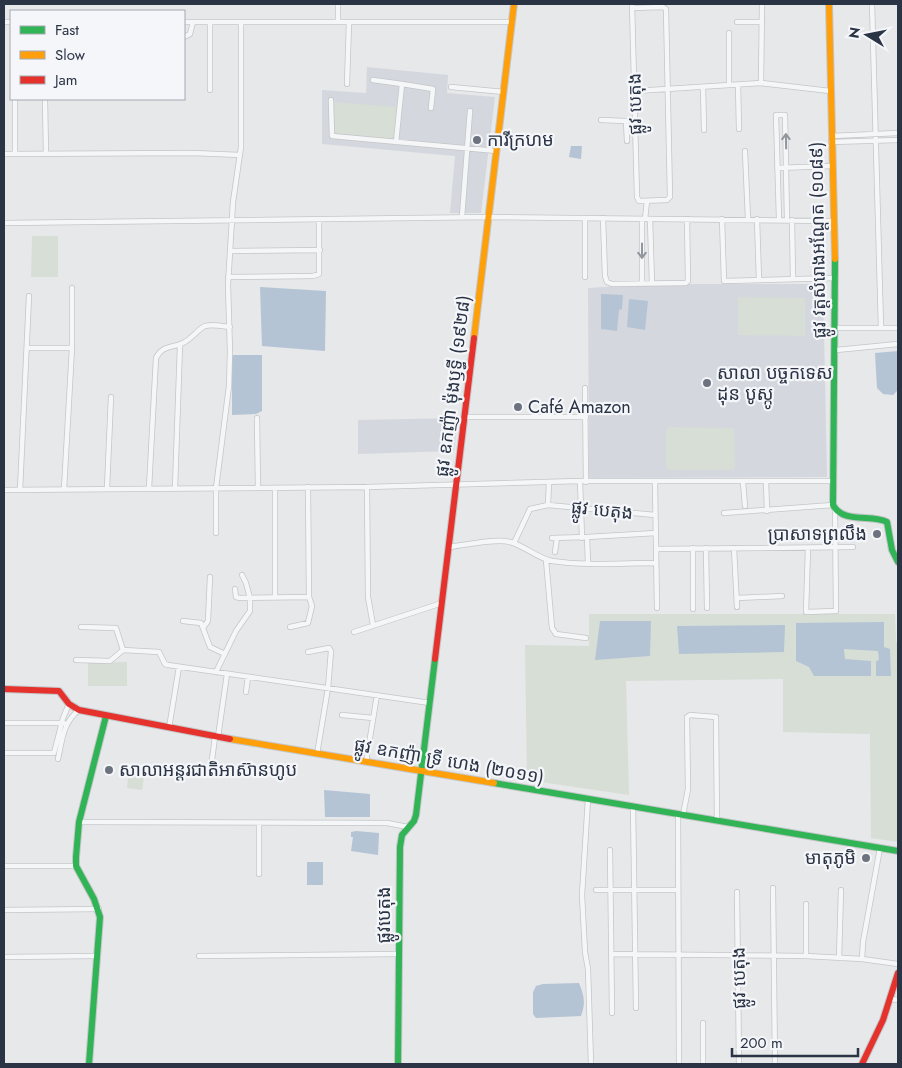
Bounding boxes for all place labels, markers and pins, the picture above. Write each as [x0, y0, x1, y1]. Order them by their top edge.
place label: ការីក្រហម [487, 127, 554, 153]
marker: ការីក្រហម [471, 134, 483, 146]
place label: សាលា បច្ចកទេស ដុន បូស្កូ [717, 360, 833, 410]
marker: សាលា បច្ចកទេស ដុន បូស្កូ [701, 377, 713, 389]
place label: Café Amazon [528, 394, 631, 420]
marker: Café Amazon [512, 401, 524, 413]
place label: ប្រាសាទព្រលឹង [768, 521, 867, 547]
marker: ប្រាសាទព្រលឹង [871, 528, 883, 540]
place label: សាលាអន្ដរជាតិអាស៊ានហូប [119, 757, 297, 783]
marker: សាលាអន្ដរជាតិអាស៊ានហូប [103, 764, 115, 776]
place label: មាតុភូមិ [805, 845, 856, 871]
marker: មាតុភូមិ [860, 852, 872, 864]

